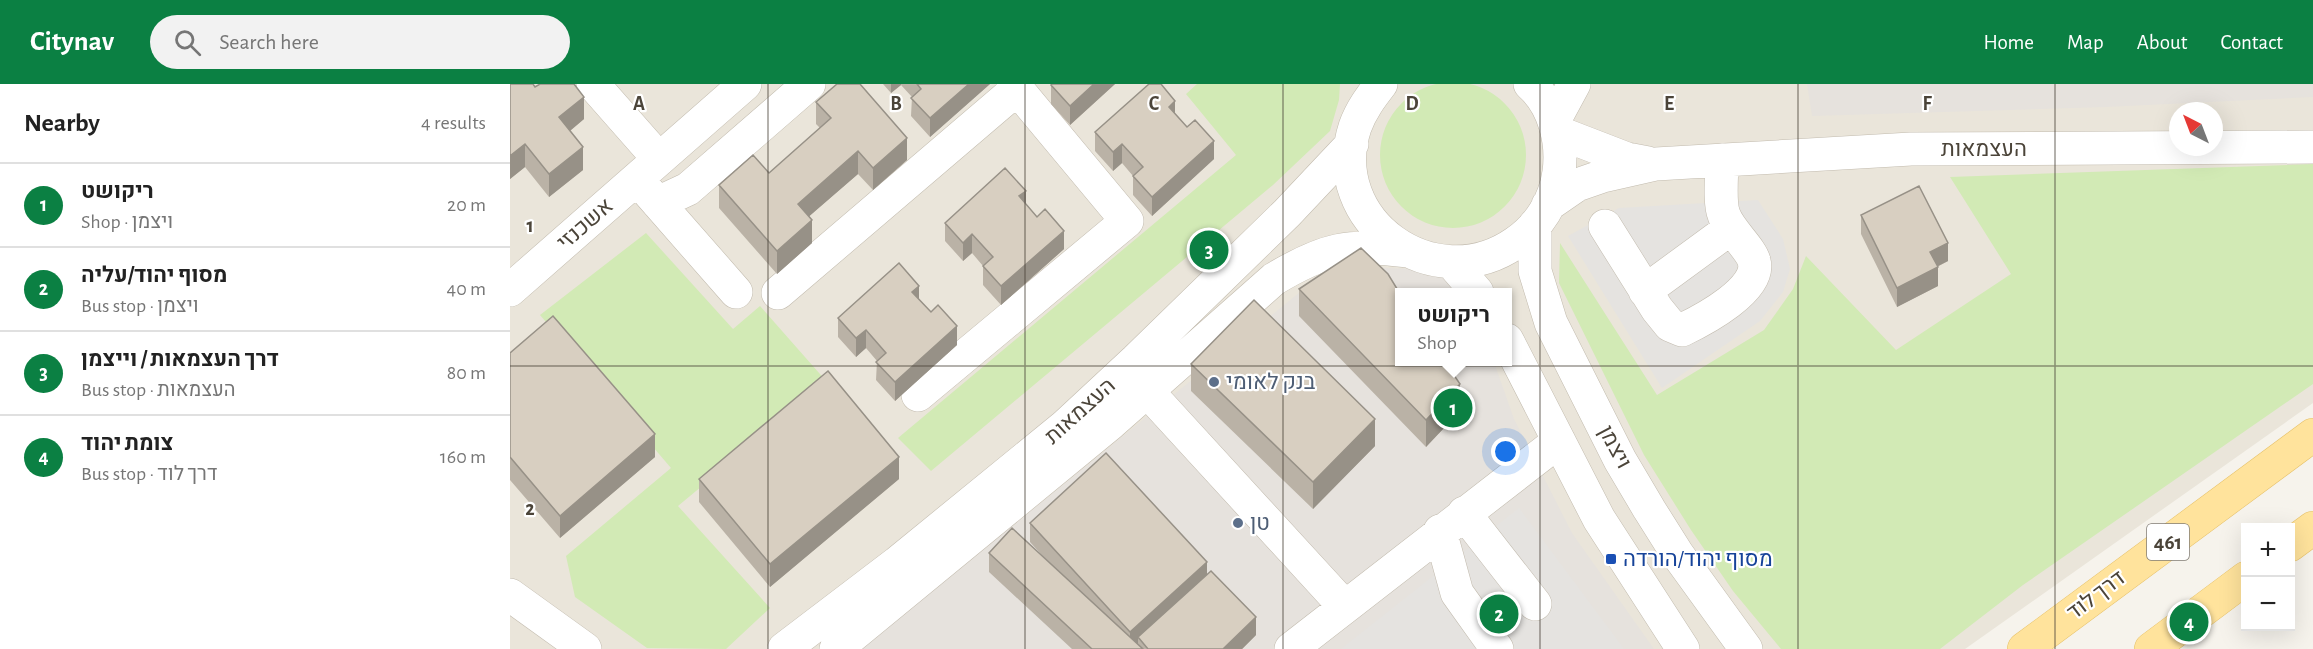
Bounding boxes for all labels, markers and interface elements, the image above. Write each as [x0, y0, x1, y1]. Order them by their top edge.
search box [150, 15, 570, 69]
icon: search [171, 26, 204, 59]
text: Citynav [30, 28, 114, 56]
text: Search here [219, 31, 319, 53]
text: Home [1983, 32, 2034, 53]
text: Map [2067, 32, 2104, 53]
text: About [2137, 32, 2187, 53]
text: Contact [2220, 32, 2283, 53]
text: A [633, 94, 645, 114]
text: B [890, 94, 902, 114]
text: C [1149, 94, 1160, 114]
text: D [1405, 94, 1419, 114]
text: E [1664, 94, 1674, 114]
text: F [1922, 94, 1932, 114]
north arrow [2169, 102, 2223, 156]
text: Nearby [24, 110, 100, 136]
text: 4 results [421, 113, 486, 133]
street label: העצמאות [1941, 138, 2027, 160]
text: ריקושט [81, 180, 154, 202]
street label: אשכנזי [553, 194, 617, 254]
text: 1 [40, 195, 47, 215]
text: 20 m [447, 195, 486, 215]
text: Shop · ויצמן [81, 212, 173, 232]
text: 1 [526, 216, 534, 236]
pin: 3 [1190, 228, 1228, 272]
text: מסוף יהוד/עליה [81, 264, 227, 286]
text: 2 [39, 279, 48, 299]
text: 40 m [447, 279, 486, 299]
popup [1395, 288, 1512, 366]
text: Bus stop · ויצמן [81, 296, 199, 316]
text: ריקושט [1417, 304, 1490, 326]
text: Shop [1417, 333, 1457, 353]
text: דרך העצמאות / וייצמן [81, 348, 279, 370]
text: 3 [39, 363, 48, 383]
text: 80 m [447, 363, 486, 383]
place label: בנק לאומי [1226, 371, 1316, 393]
street label: העצמאות [1041, 374, 1119, 448]
marker: בנק לאומי [1207, 375, 1221, 389]
text: Bus stop · העצמאות [81, 380, 236, 400]
pin: 1 [1434, 386, 1472, 430]
street label: ויצמן [1595, 422, 1635, 472]
text: צומת יהוד [81, 432, 173, 454]
your location [1491, 437, 1520, 466]
text: 4 [38, 447, 49, 467]
text: 160 m [440, 447, 486, 467]
text: Bus stop · דרך לוד [81, 464, 217, 484]
text: 2 [525, 499, 535, 519]
place label: טן [1250, 512, 1270, 534]
marker: טן [1231, 516, 1245, 530]
map controls [2241, 523, 2295, 631]
button: + [2241, 523, 2295, 577]
road number: 461 [2147, 524, 2189, 560]
place label: מסוף יהוד/הורדה [1623, 548, 1773, 570]
marker: מסוף יהוד/הורדה [1604, 552, 1618, 566]
street label: דרך לוד [2063, 566, 2129, 624]
button: − [2241, 577, 2295, 631]
pin: 2 [1480, 592, 1518, 636]
pin: 4 [2170, 600, 2208, 644]

